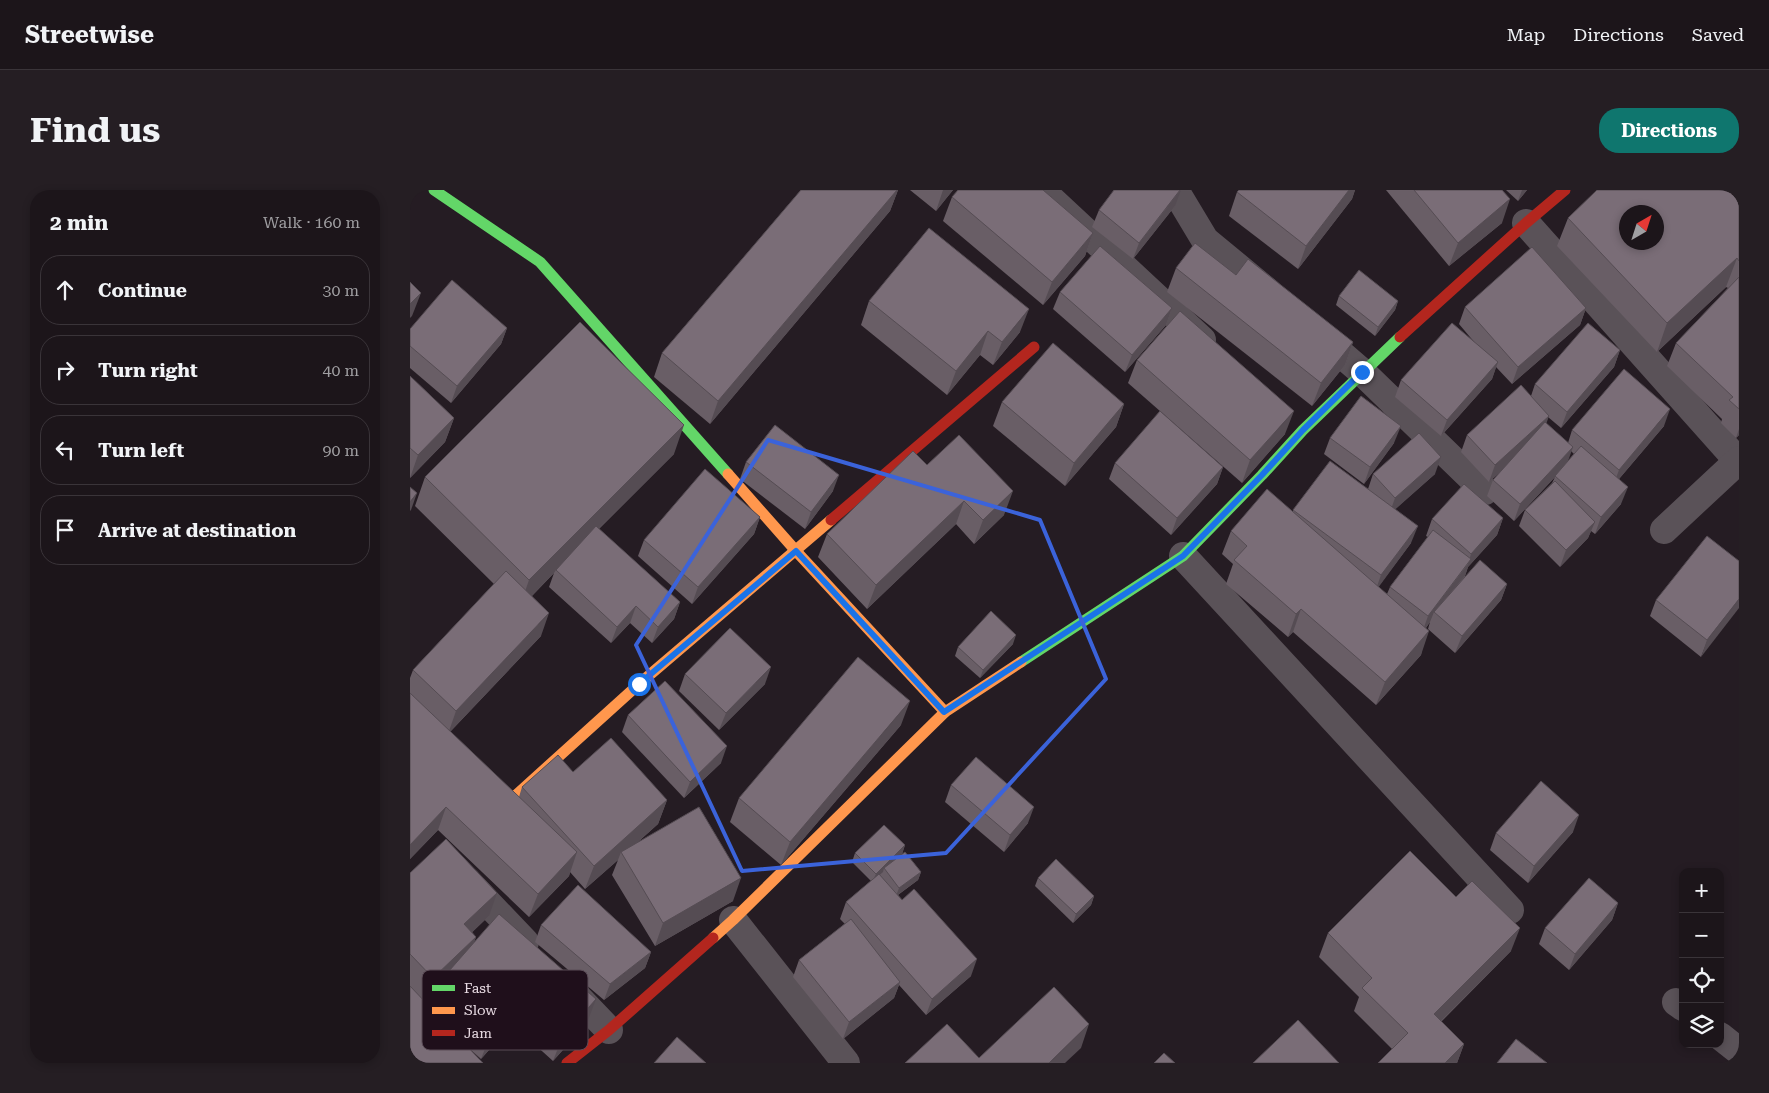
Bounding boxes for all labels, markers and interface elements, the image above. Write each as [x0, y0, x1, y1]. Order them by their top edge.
text: Streetwise [25, 21, 154, 49]
text: Map [1507, 24, 1545, 45]
text: Directions [1573, 24, 1664, 45]
text: Saved [1692, 24, 1744, 45]
button: Directions [1599, 108, 1739, 153]
text: Find us [30, 110, 160, 151]
north arrow [1619, 205, 1664, 250]
text: 2 min [50, 211, 108, 235]
text: Walk · 160 m [263, 213, 360, 232]
icon: ahead [51, 276, 79, 304]
text: Continue [98, 279, 187, 302]
text: 30 m [322, 281, 359, 300]
icon: right [51, 356, 79, 384]
text: Turn right [98, 359, 198, 382]
text: 40 m [322, 361, 359, 380]
route end [1351, 361, 1374, 384]
icon: left [51, 436, 79, 464]
text: Turn left [98, 439, 184, 462]
text: 90 m [322, 441, 359, 460]
icon: arrive [51, 516, 79, 544]
text: Arrive at destination [98, 519, 296, 542]
route start [628, 673, 651, 696]
map controls [1679, 868, 1724, 1048]
button: + [1679, 868, 1724, 913]
button: − [1679, 913, 1724, 958]
button: locate [1679, 958, 1724, 1003]
legend [422, 970, 588, 1050]
text: Fast [464, 980, 491, 996]
text: Slow [464, 1002, 497, 1018]
button: layers [1679, 1003, 1724, 1048]
text: Jam [464, 1025, 492, 1041]

